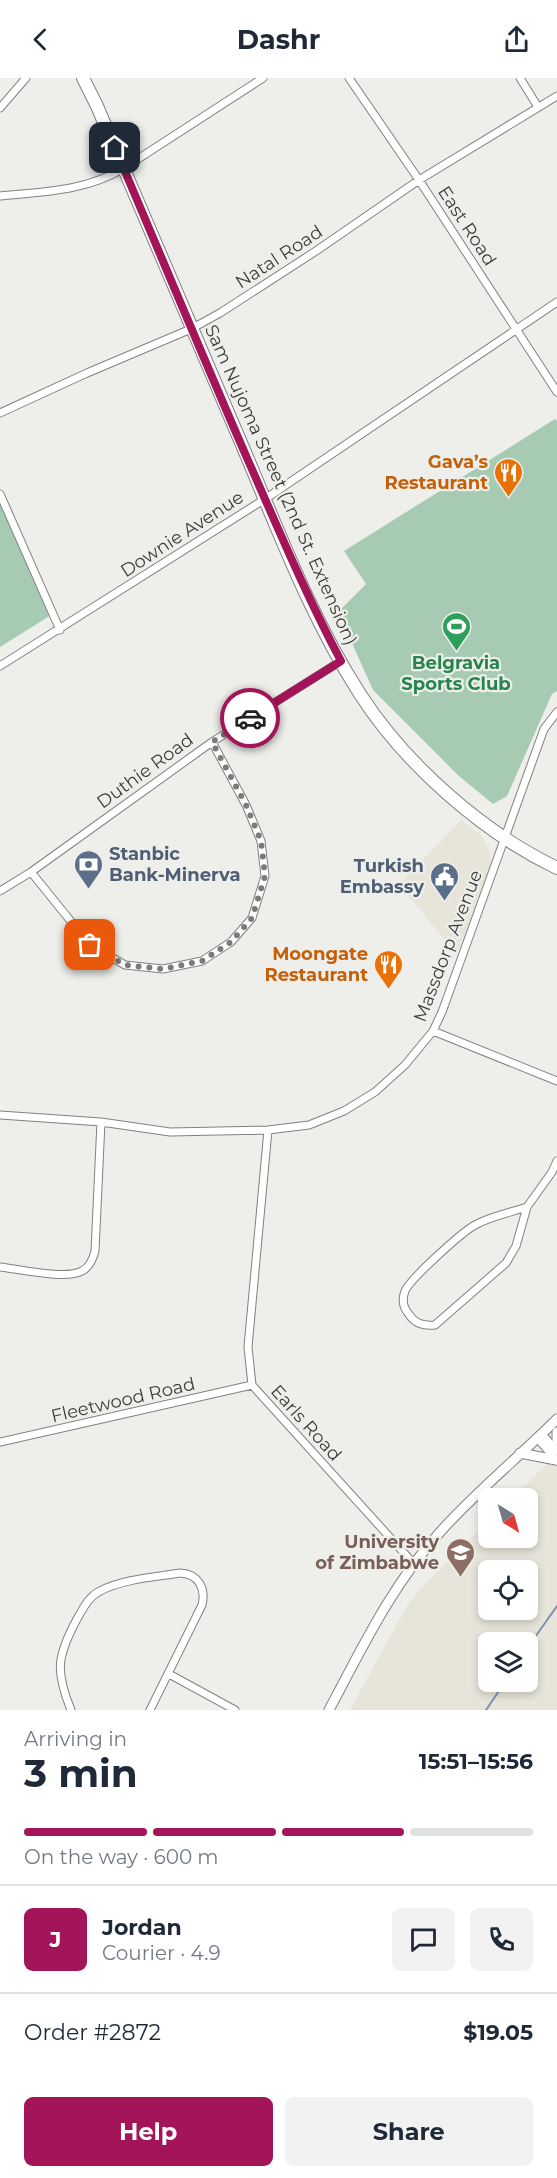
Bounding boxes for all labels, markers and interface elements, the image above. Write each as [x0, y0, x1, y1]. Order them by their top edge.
icon: back [24, 23, 57, 56]
text: Dashr [237, 23, 320, 56]
icon: share [500, 23, 533, 56]
pin [89, 122, 140, 173]
icon: home [98, 131, 131, 164]
street label: East Road [433, 182, 501, 270]
street label: Natal Road [231, 221, 327, 293]
street label: Sam Nujoma Street (2nd St. Extension) [200, 321, 362, 649]
place label: Gava’s Restaurant [384, 451, 488, 494]
restaurant icon: Gava’s Restaurant [493, 456, 525, 498]
street label: Downie Avenue [116, 486, 248, 582]
sports icon: Belgravia Sports Club [440, 610, 472, 652]
place label: Belgravia Sports Club [401, 652, 511, 695]
courier [220, 688, 280, 748]
icon: car [234, 702, 267, 735]
street label: Duthie Road [92, 729, 198, 813]
place label: Stanbic Bank-Minerva [109, 843, 241, 886]
bank icon: Stanbic Bank-Minerva [72, 848, 104, 890]
place label: Turkish Embassy [340, 855, 424, 898]
public building icon: Turkish Embassy [429, 860, 461, 902]
street label: Massdorp Avenue [409, 867, 487, 1025]
pin [64, 919, 115, 970]
icon: bag [73, 928, 106, 961]
place label: Moongate Restaurant [264, 943, 368, 986]
restaurant icon: Moongate Restaurant [373, 948, 405, 990]
street label: Fleetwood Road [49, 1373, 197, 1427]
street label: Earls Road [266, 1380, 346, 1466]
north arrow [478, 1488, 538, 1548]
map controls [478, 1488, 538, 1692]
place label: University of Zimbabwe [315, 1531, 439, 1574]
school or university icon: University of Zimbabwe [444, 1536, 476, 1578]
button: locate [478, 1560, 538, 1620]
button: layers [478, 1632, 538, 1692]
text: Arriving in [24, 1727, 127, 1751]
text: 15:51–15:56 [419, 1748, 533, 1775]
text: 3 min [24, 1749, 138, 1797]
text: On the way · 600 m [24, 1845, 219, 1869]
button: chat [392, 1908, 455, 1971]
button: phone [470, 1908, 533, 1971]
text: Jordan [102, 1914, 182, 1941]
text: J [50, 1926, 61, 1953]
text: Courier · 4.9 [102, 1941, 221, 1965]
text: Order #2872 [24, 2019, 161, 2046]
text: $19.05 [463, 2019, 533, 2046]
button: Help [24, 2097, 273, 2166]
button: Share [285, 2097, 533, 2166]

